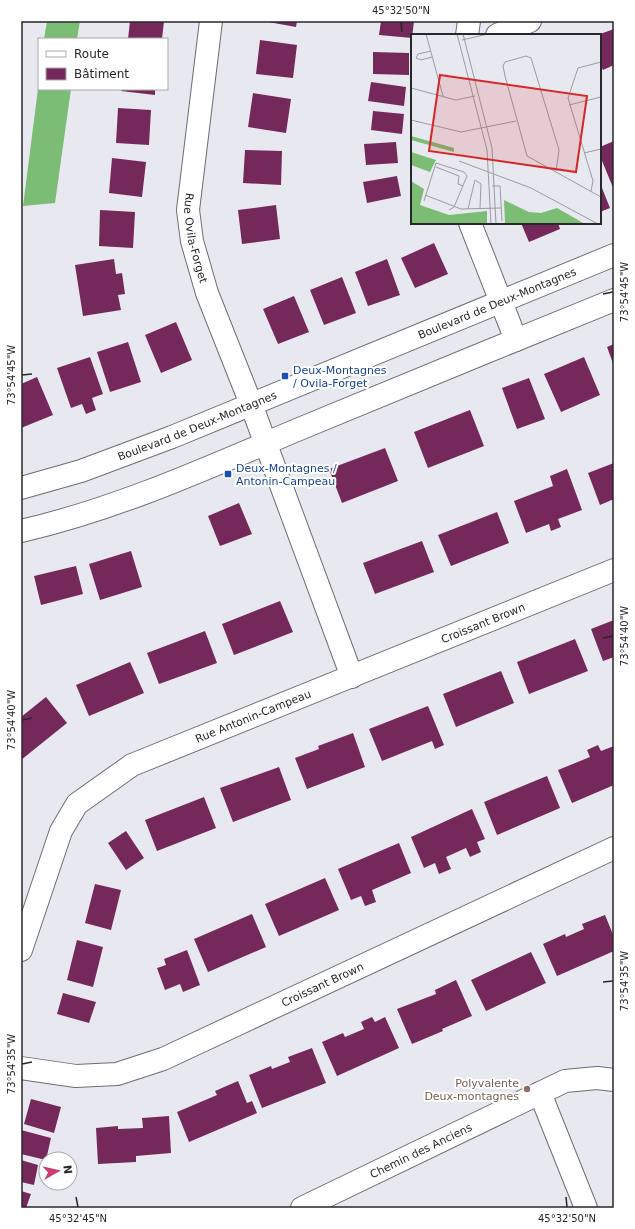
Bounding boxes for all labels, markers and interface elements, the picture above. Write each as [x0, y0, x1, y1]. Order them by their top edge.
text: 45°32'50"N [372, 5, 430, 16]
inset map [411, 34, 601, 224]
legend [38, 38, 168, 90]
text: Route [74, 47, 109, 61]
text: Bâtiment [74, 67, 129, 81]
street label: Rue Ovila-Forget [181, 192, 210, 285]
text: 73°54'45"W [619, 262, 630, 322]
street label: Boulevard de Deux-Montagnes [416, 265, 578, 342]
text: 73°54'45"W [6, 345, 17, 405]
place label: Deux-Montagnes / Ovila-Forget [293, 364, 387, 390]
marker: Deux-Montagnes / Ovila-Forget [280, 371, 290, 381]
street label: Boulevard de Deux-Montagnes [116, 388, 279, 463]
place label: Deux-Montagnes / Antonin-Campeau [236, 462, 337, 488]
marker: Deux-Montagnes / Antonin-Campeau [223, 469, 233, 479]
street label: Croissant Brown [439, 600, 527, 646]
text: 73°54'40"W [619, 606, 630, 666]
street label: Rue Antonin-Campeau [193, 687, 313, 745]
text: 73°54'40"W [6, 690, 17, 750]
text: 73°54'35"W [619, 951, 630, 1011]
street label: Croissant Brown [279, 960, 366, 1009]
text: 73°54'35"W [6, 1034, 17, 1094]
place label: Polyvalente Deux-montagnes [424, 1077, 519, 1103]
marker: Polyvalente Deux-montagnes [522, 1084, 532, 1094]
street label: Chemin des Anciens [368, 1120, 474, 1181]
north arrow [38, 1151, 78, 1191]
text: N [60, 1164, 74, 1175]
text: 45°32'45"N [49, 1213, 107, 1224]
text: 45°32'50"N [538, 1213, 596, 1224]

